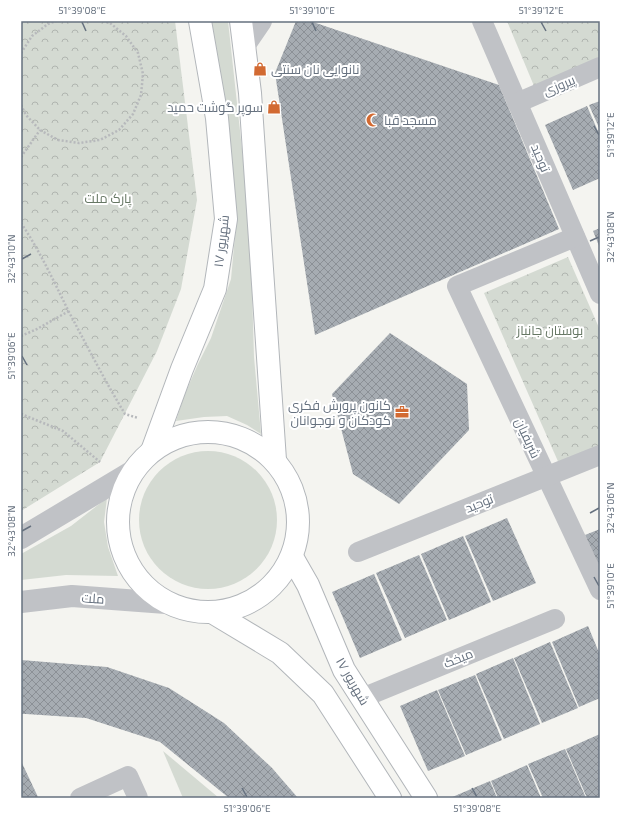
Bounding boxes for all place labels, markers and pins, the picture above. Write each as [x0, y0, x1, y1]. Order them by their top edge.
shop icon: نانوایی نان سنتی [252, 61, 268, 77]
place label: نانوایی نان سنتی [271, 61, 359, 77]
place label: سوپر گوشت حمید [167, 99, 263, 117]
shop icon: سوپر گوشت حمید [266, 99, 282, 115]
mosque icon: مسجد قبا [365, 112, 381, 128]
place label: مسجد قبا [384, 112, 437, 128]
place label: کانون پرورش فکری کودکان و نوجوانان [288, 397, 391, 428]
office icon: کانون پرورش فکری کودکان و نوجوانان [394, 404, 410, 420]

